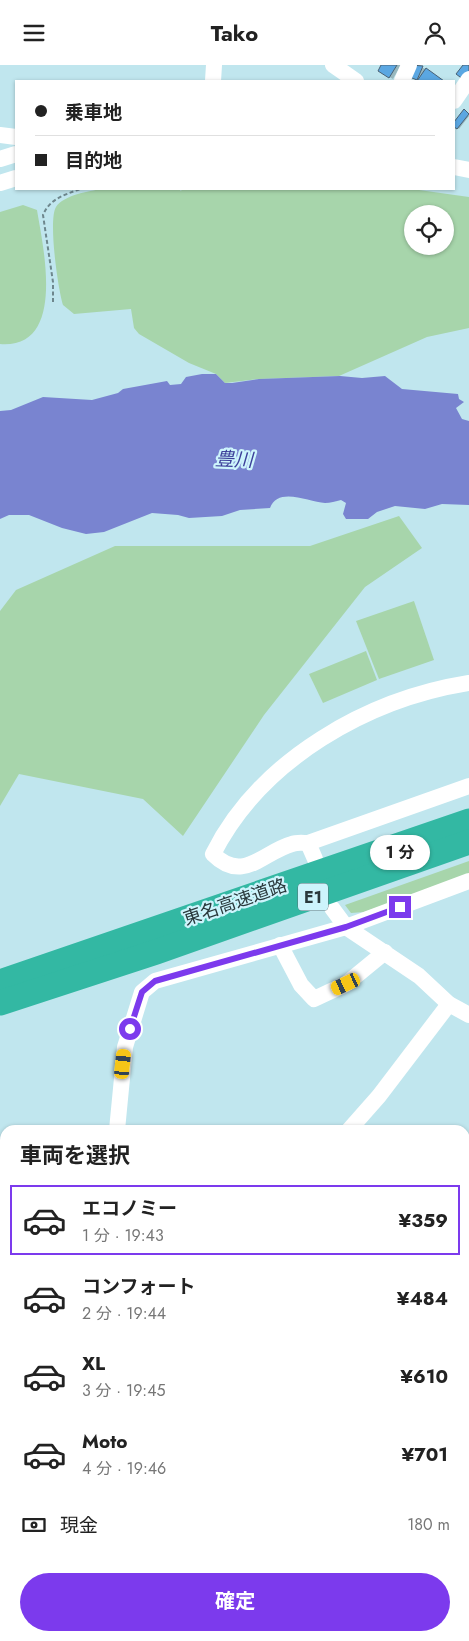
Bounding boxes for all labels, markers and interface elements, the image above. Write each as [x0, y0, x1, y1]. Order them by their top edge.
text: Tako [211, 17, 258, 49]
icon: menu [20, 19, 48, 47]
icon: person [421, 19, 449, 47]
text: 乗車地 [65, 99, 122, 126]
text: 目的地 [65, 147, 122, 174]
map controls [404, 205, 454, 255]
button: locate [404, 205, 454, 255]
water label: 豊川 [215, 445, 255, 474]
callout: 1 分 [370, 835, 430, 869]
text: 1 分 [386, 841, 414, 864]
street label: 東名高速道路 [180, 872, 290, 932]
road number: E1 [298, 884, 328, 911]
route end [389, 896, 411, 918]
car [329, 971, 362, 997]
route start [119, 1018, 141, 1040]
car [113, 1048, 132, 1080]
text: 車両を選択 [20, 1139, 130, 1171]
text: エコノミー [82, 1195, 177, 1222]
icon: car [22, 1198, 67, 1243]
text: ¥359 [399, 1207, 448, 1234]
text: 1 分 · 19:43 [82, 1224, 164, 1247]
text: コンフォート [82, 1273, 195, 1300]
icon: car [22, 1276, 67, 1321]
text: ¥484 [397, 1285, 448, 1312]
text: 2 分 · 19:44 [82, 1302, 166, 1325]
text: XL [82, 1350, 105, 1377]
icon: car [22, 1354, 67, 1399]
text: ¥610 [400, 1363, 448, 1390]
text: 3 分 · 19:45 [82, 1379, 166, 1402]
text: Moto [82, 1428, 127, 1455]
icon: car [22, 1432, 67, 1477]
text: ¥701 [402, 1441, 448, 1468]
text: 4 分 · 19:46 [82, 1457, 166, 1480]
icon: cash [20, 1511, 48, 1539]
text: 現金 [60, 1512, 98, 1539]
text: 180 m [407, 1513, 450, 1536]
button: 確定 [20, 1573, 450, 1631]

